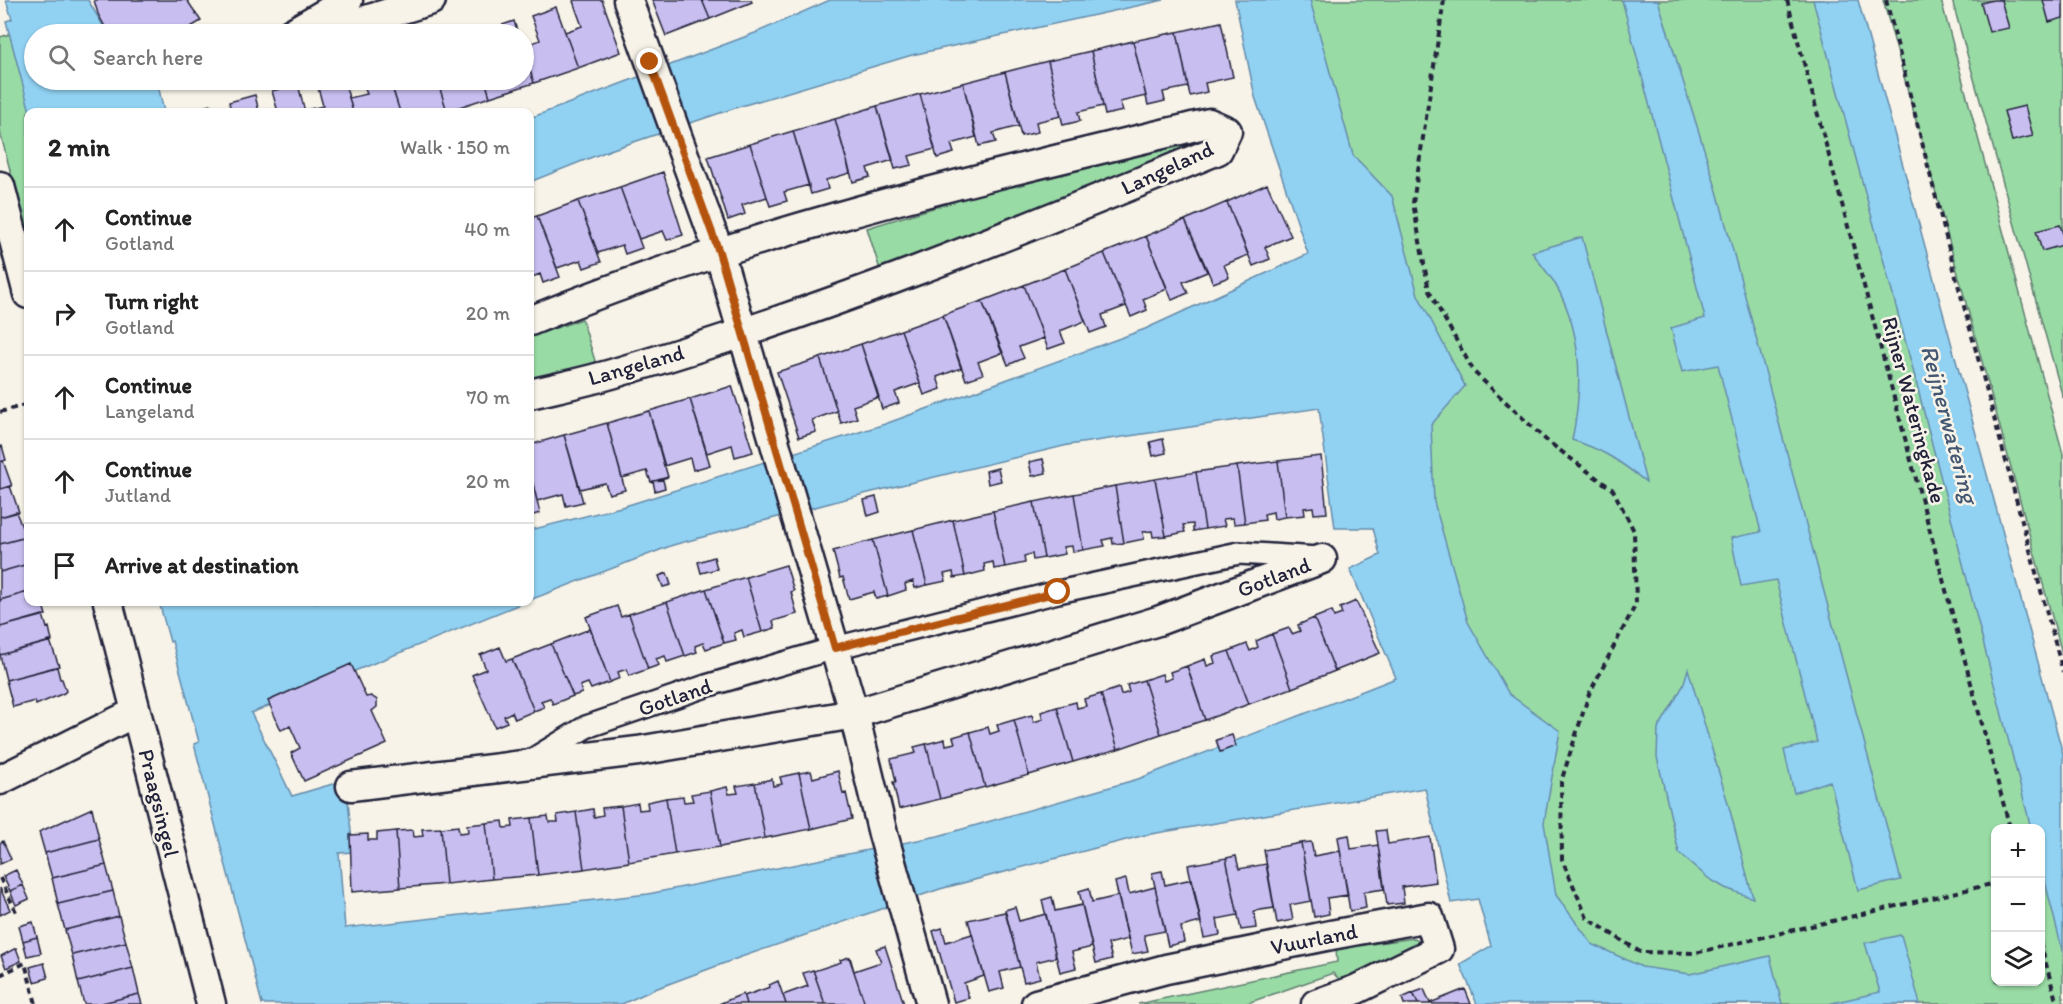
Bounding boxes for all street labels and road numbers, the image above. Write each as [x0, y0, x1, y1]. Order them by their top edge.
street label: Langeland [1117, 135, 1218, 201]
street label: Rijner Wateringkade [1876, 314, 1952, 506]
street label: Langeland [585, 338, 687, 392]
street label: Gotland [1234, 551, 1314, 603]
street label: Gotland [635, 672, 715, 722]
street label: Praagsingel [133, 746, 185, 860]
street label: Vuurland [1268, 917, 1360, 961]

